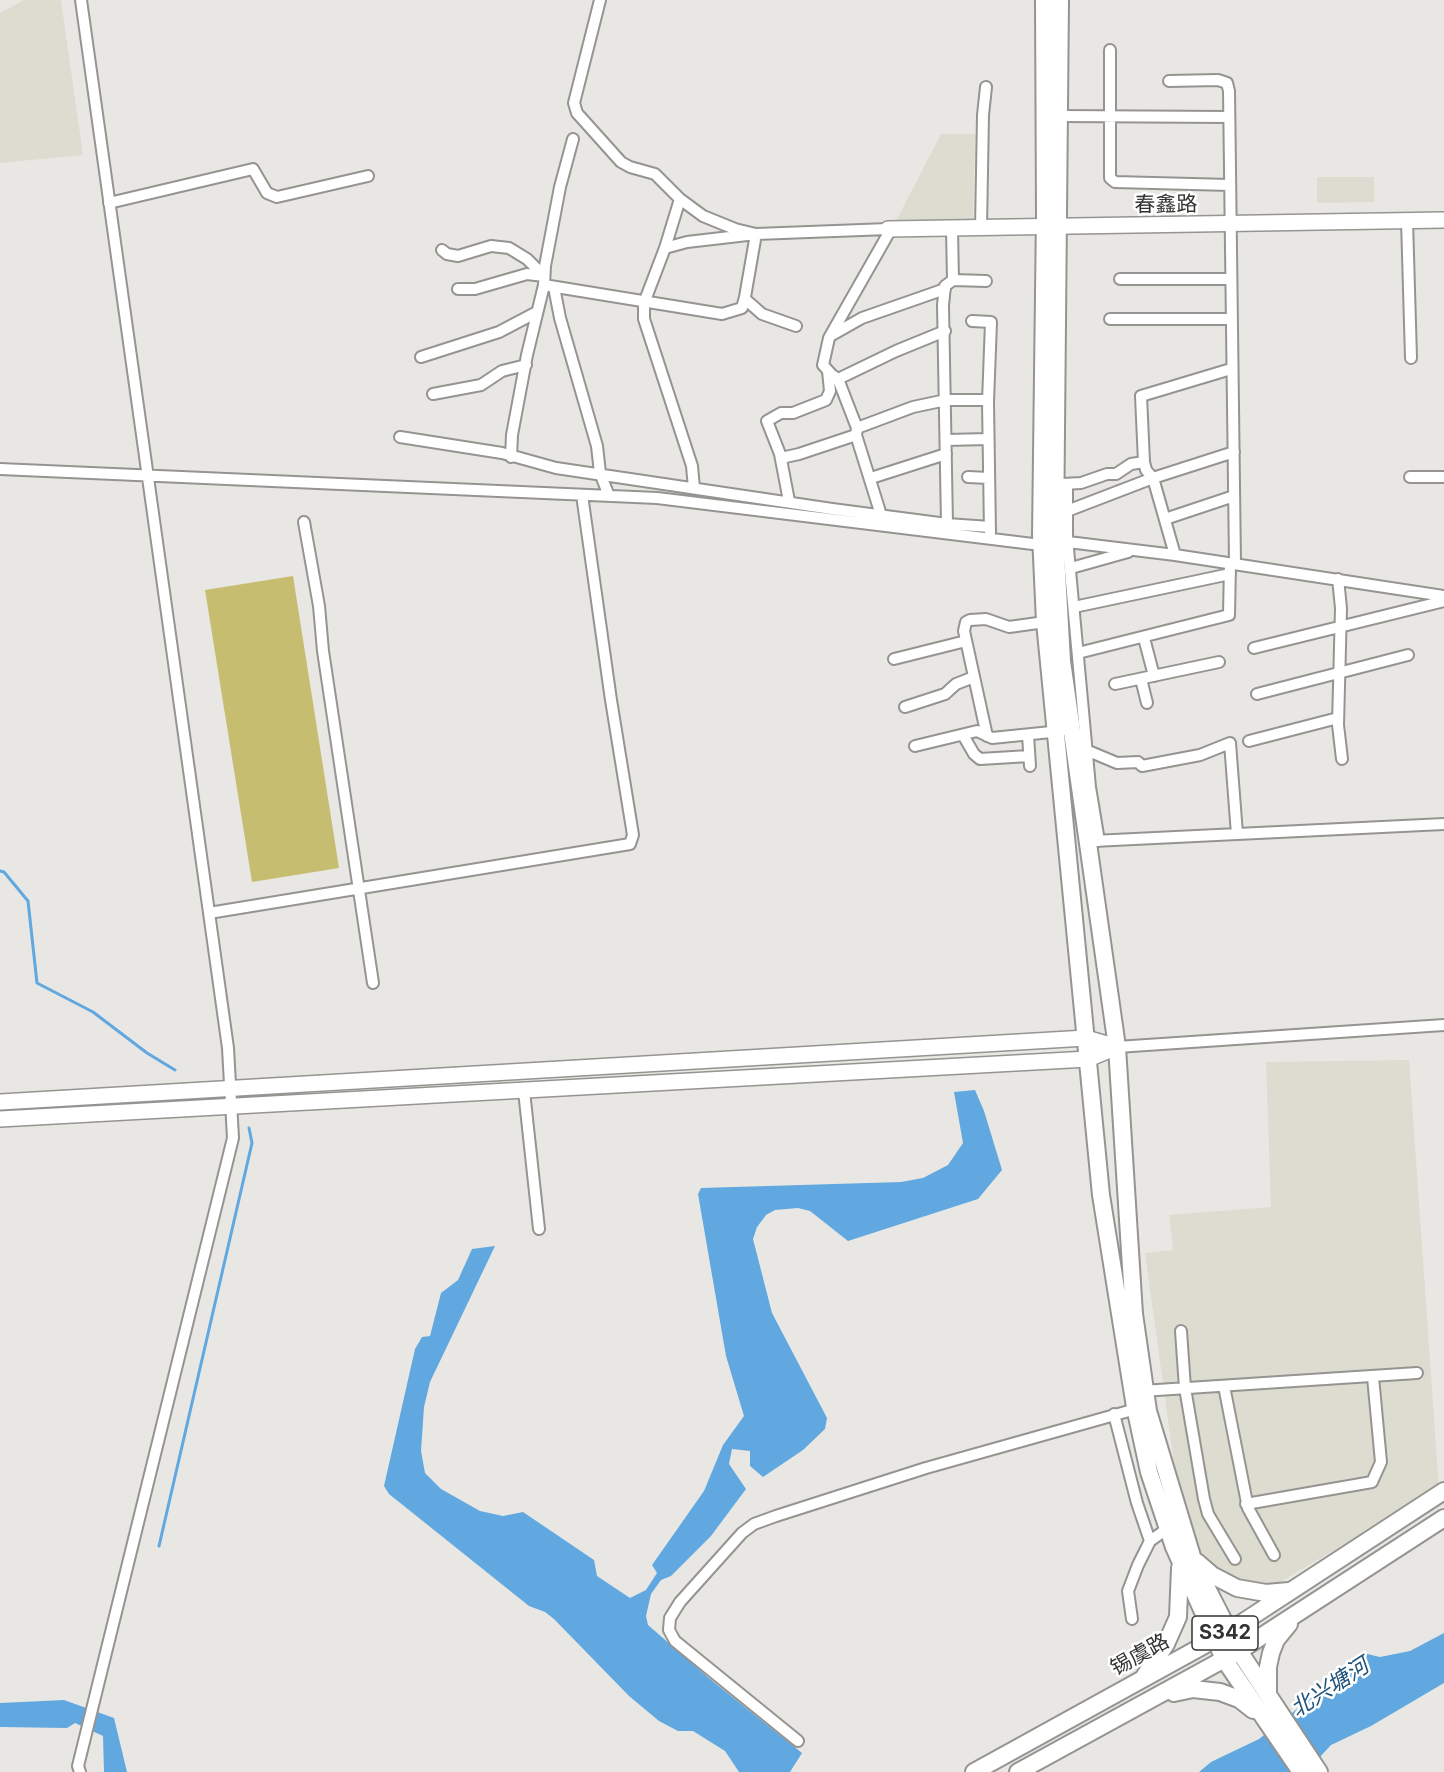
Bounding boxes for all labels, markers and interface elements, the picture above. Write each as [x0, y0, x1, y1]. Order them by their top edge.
street label: 春鑫路 [1134, 192, 1198, 218]
road number: S342 [1192, 1616, 1258, 1650]
street label: 锡虞路 [1106, 1629, 1174, 1681]
water label: 北兴塘河 [1286, 1653, 1374, 1723]

